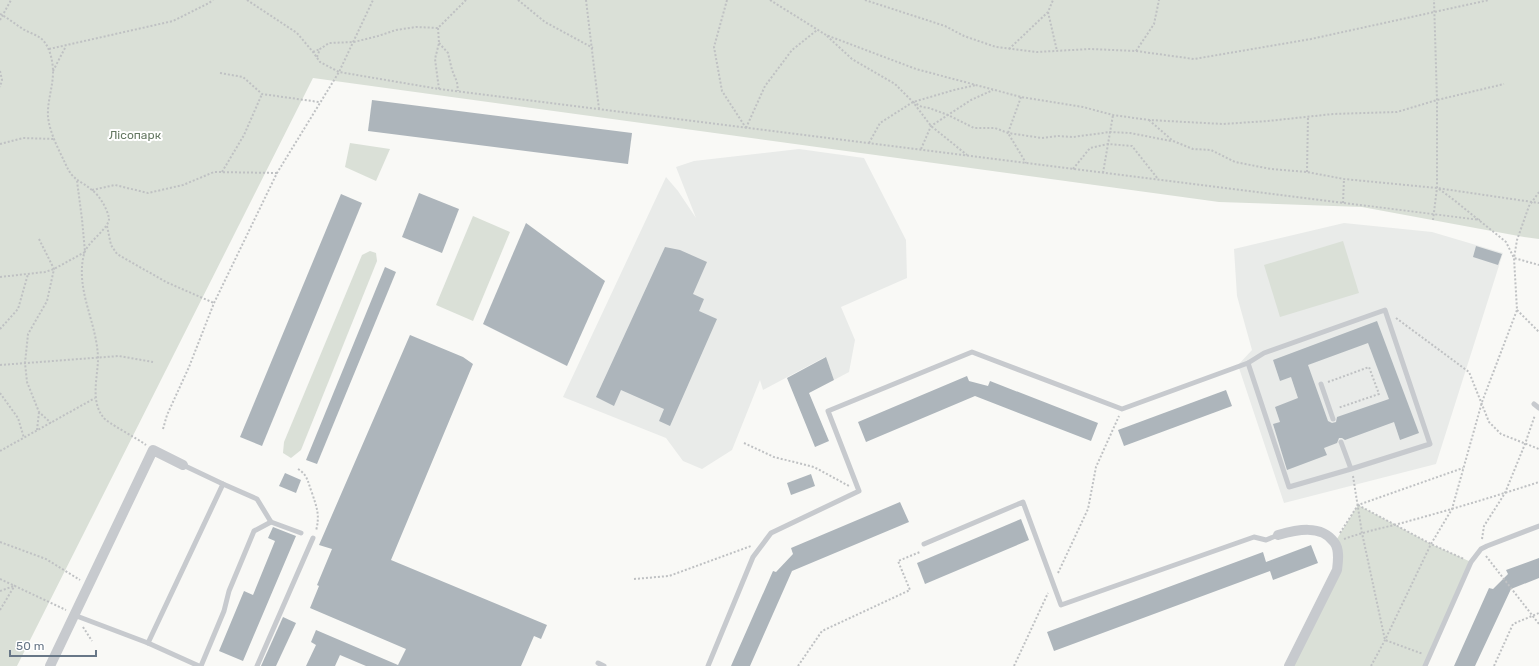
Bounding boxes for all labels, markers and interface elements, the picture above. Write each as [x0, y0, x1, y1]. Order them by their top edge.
park label: Лісопарк [109, 128, 162, 142]
scale bar [10, 632, 96, 658]
text: 50 m [16, 639, 44, 653]

